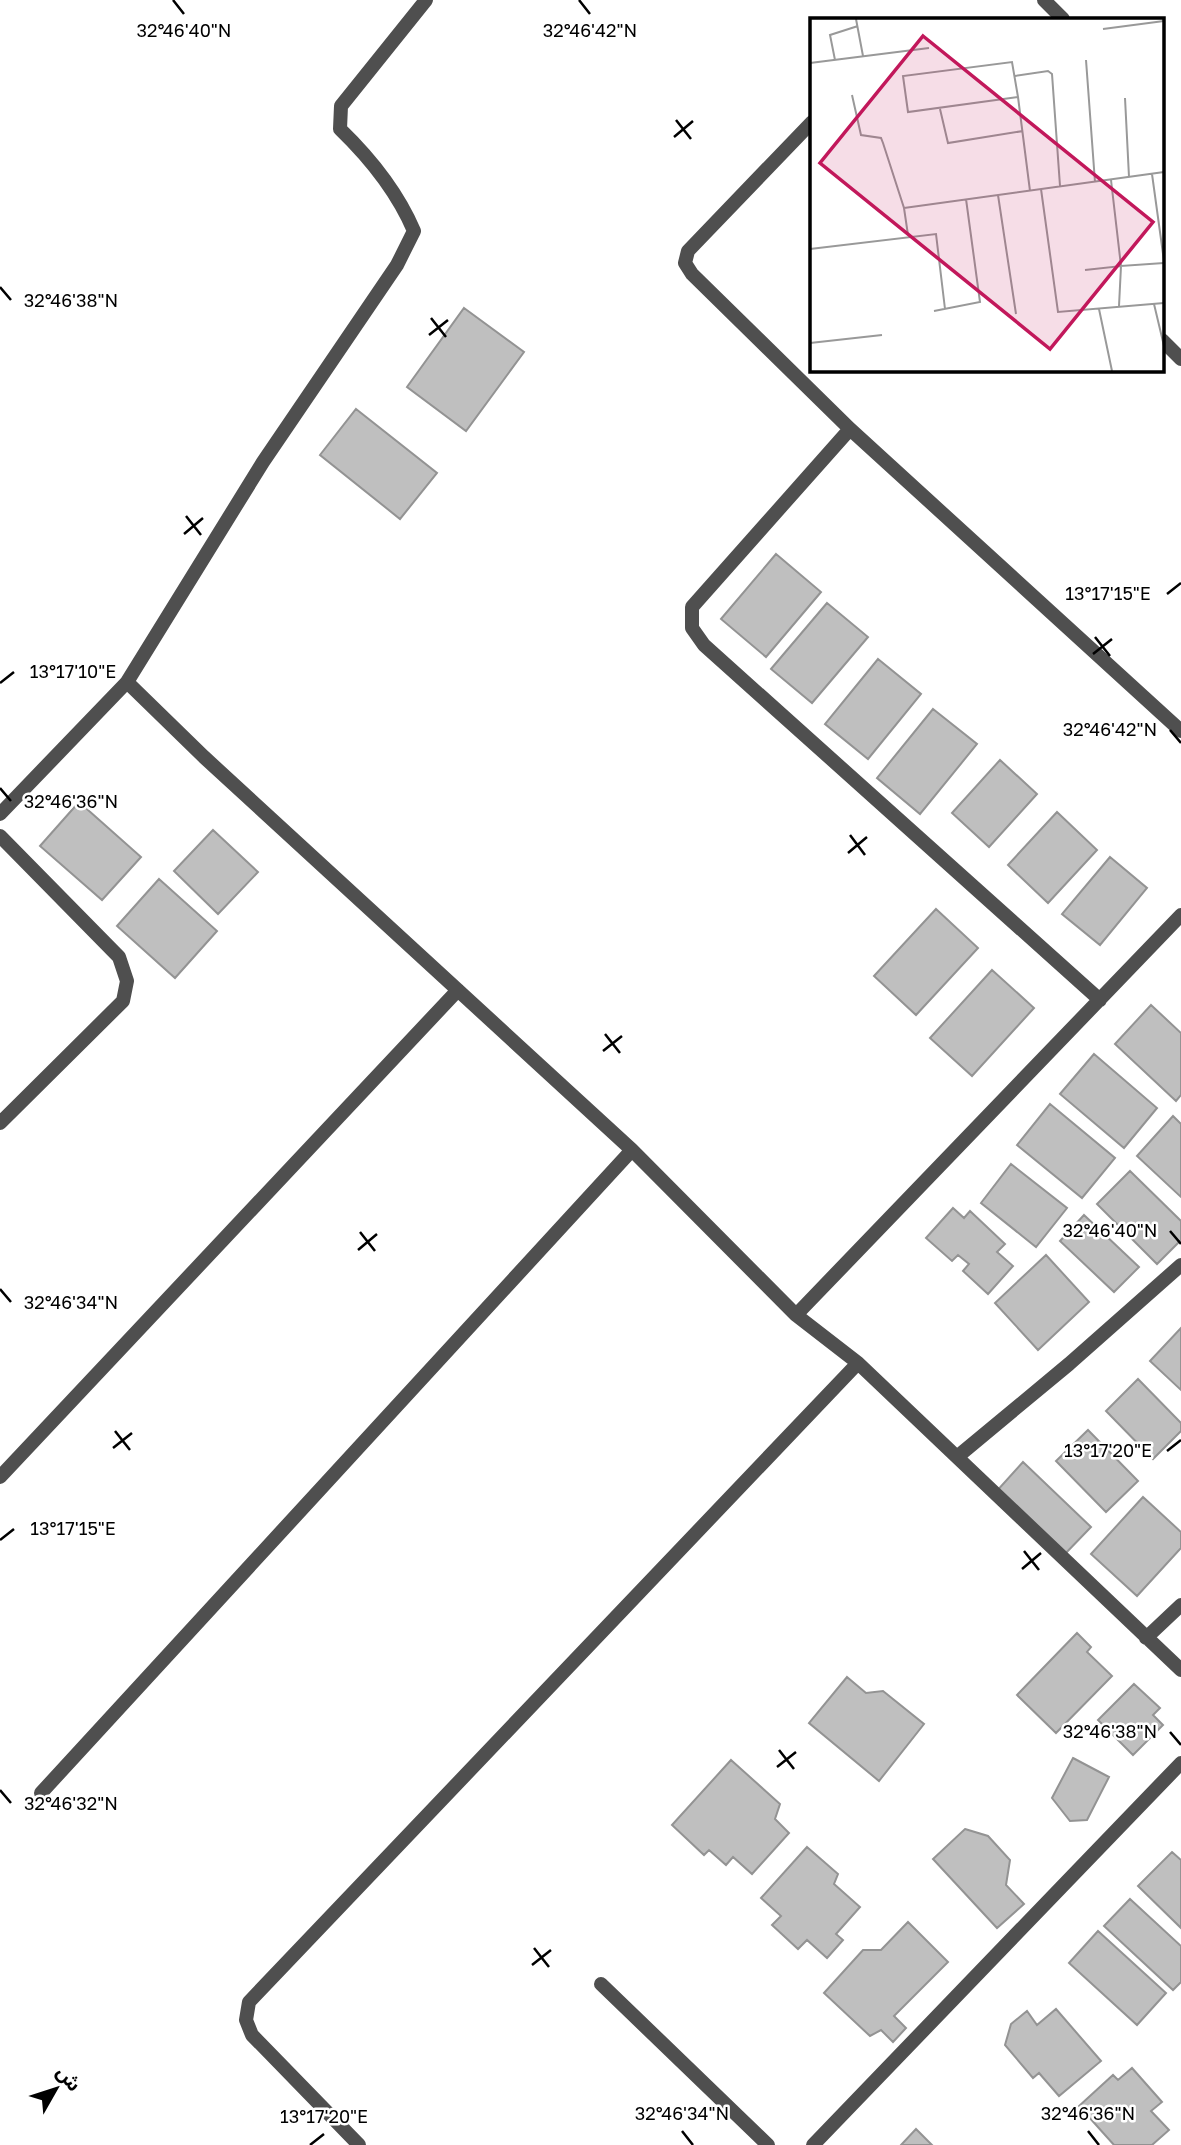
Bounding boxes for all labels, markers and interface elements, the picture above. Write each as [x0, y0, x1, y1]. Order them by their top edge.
inset map [810, 18, 1164, 371]
text: 32°46'40"N [136, 19, 232, 41]
text: 32°46'42"N [543, 19, 637, 41]
text: 32°46'38"N [24, 289, 118, 311]
text: 13°17'15"E [1065, 582, 1151, 604]
text: 13°17'10"E [30, 660, 116, 682]
text: 32°46'42"N [1063, 718, 1157, 740]
text: 32°46'36"N [24, 790, 118, 812]
text: 32°46'40"N [1062, 1219, 1158, 1241]
text: 32°46'34"N [24, 1291, 118, 1313]
text: 13°17'20"E [1064, 1439, 1152, 1461]
text: 13°17'15"E [30, 1517, 116, 1539]
text: 32°46'38"N [1063, 1720, 1157, 1742]
text: 32°46'32"N [24, 1792, 118, 1814]
north arrow [21, 2054, 91, 2124]
text: ش [52, 2061, 87, 2095]
text: 32°46'34"N [635, 2102, 729, 2124]
text: 32°46'36"N [1041, 2102, 1135, 2124]
text: 13°17'20"E [280, 2105, 368, 2127]

